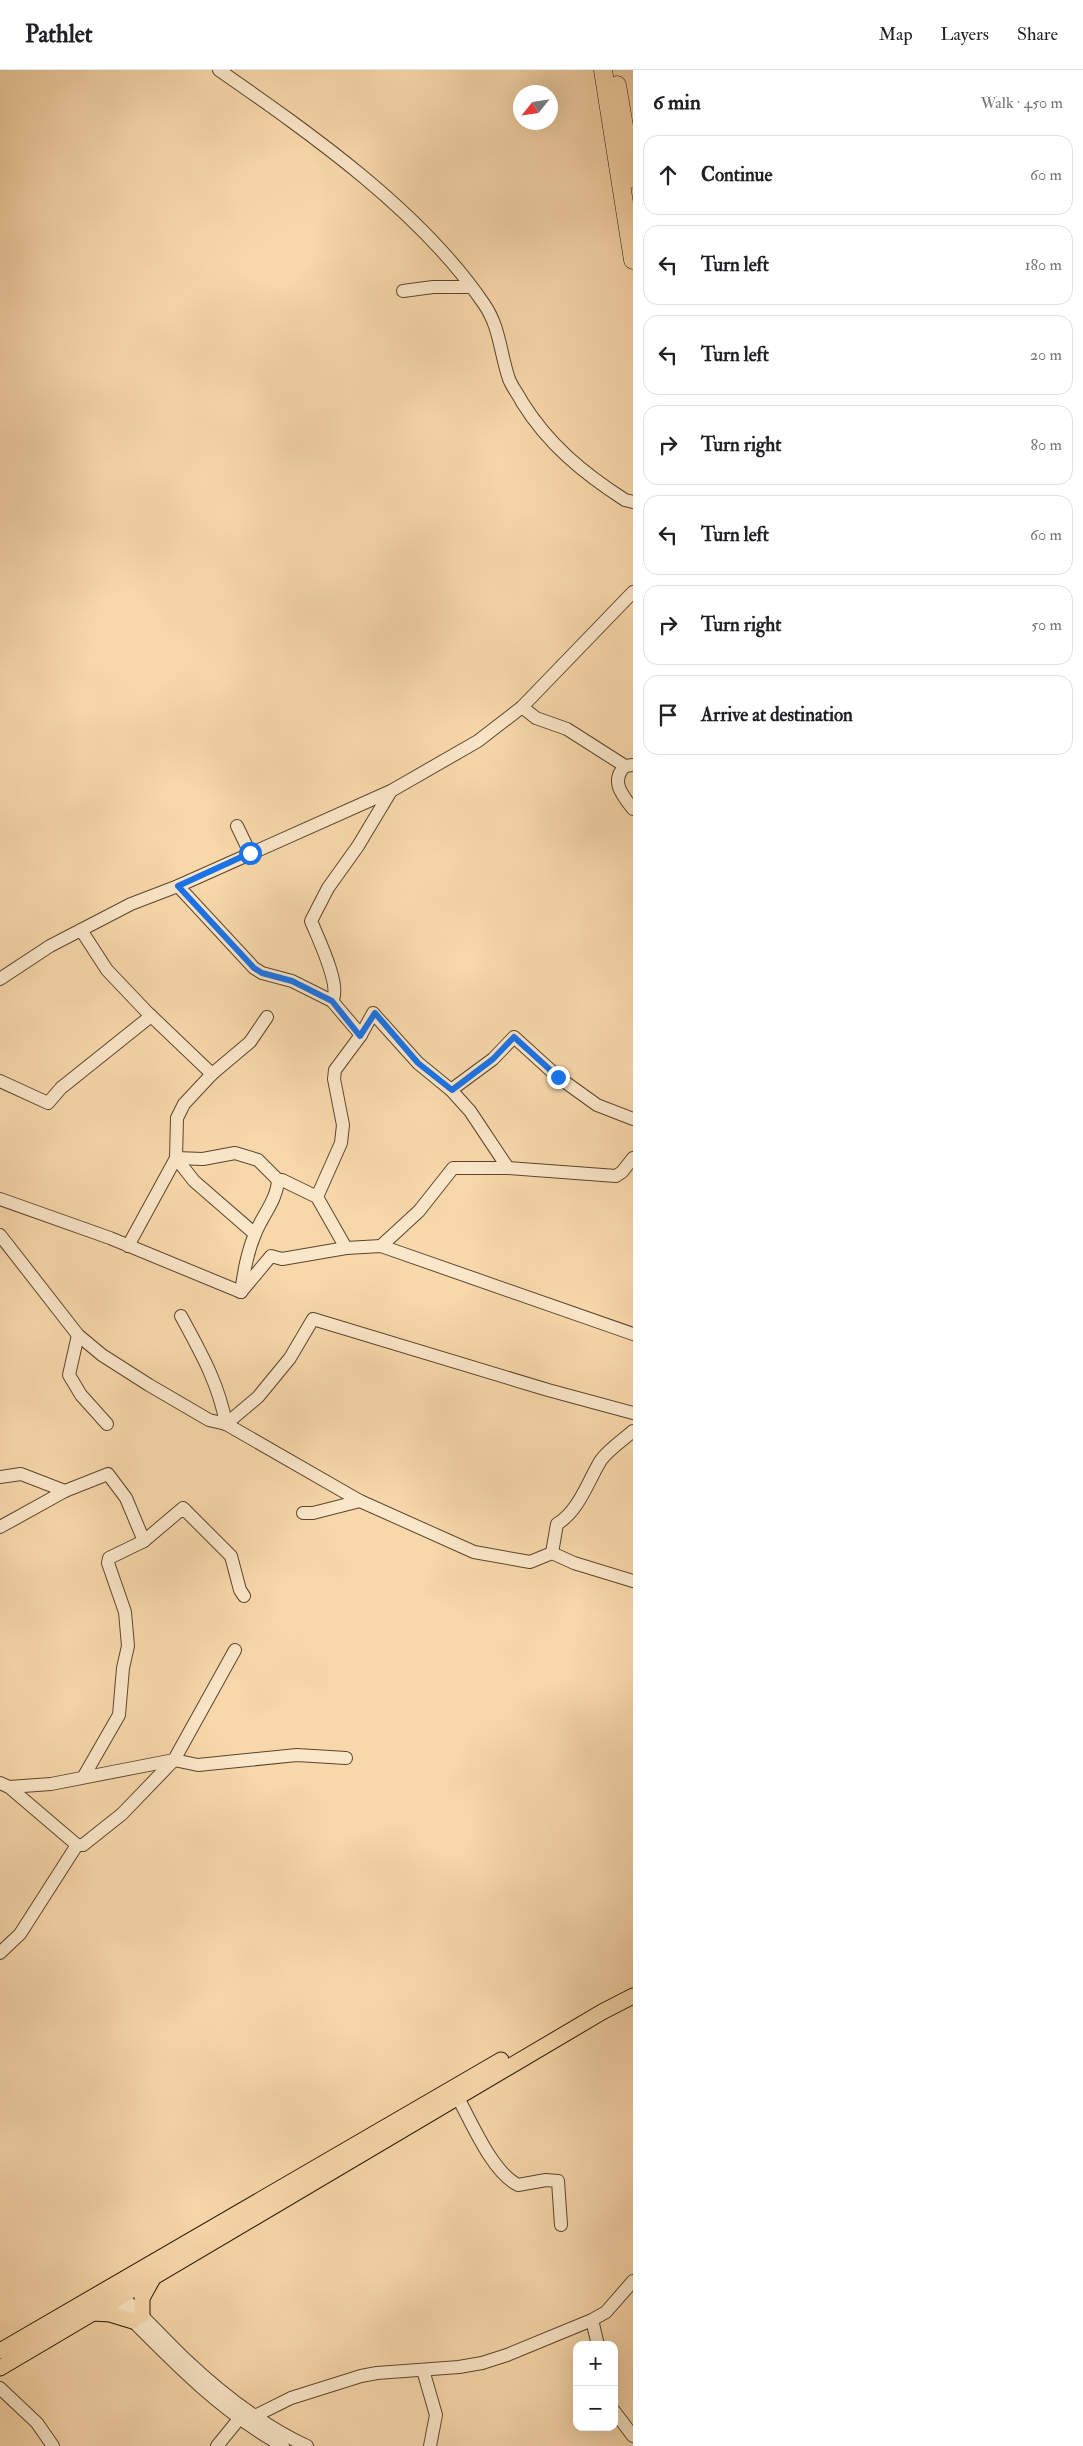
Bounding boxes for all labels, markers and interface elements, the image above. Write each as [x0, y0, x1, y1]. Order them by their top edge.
text: Pathlet [25, 19, 93, 50]
text: Map [879, 23, 913, 46]
text: Layers [941, 23, 989, 46]
text: Share [1017, 23, 1058, 46]
north arrow [513, 85, 558, 130]
text: 6 min [653, 89, 701, 116]
text: Walk · 450 m [980, 93, 1063, 113]
icon: ahead [654, 161, 682, 189]
text: Continue [701, 163, 772, 187]
text: 60 m [1030, 165, 1062, 185]
icon: left [654, 251, 682, 279]
text: Turn left [701, 253, 769, 277]
text: 180 m [1025, 255, 1062, 275]
icon: left [654, 341, 682, 369]
text: Turn left [701, 343, 769, 367]
text: 20 m [1030, 345, 1062, 365]
icon: right [654, 431, 682, 459]
text: Turn right [701, 433, 781, 457]
text: 80 m [1031, 435, 1062, 455]
icon: left [654, 521, 682, 549]
text: Turn left [701, 523, 769, 547]
text: 60 m [1030, 525, 1062, 545]
icon: right [654, 611, 682, 639]
text: Turn right [701, 613, 781, 637]
text: 50 m [1031, 615, 1062, 635]
icon: arrive [654, 701, 682, 729]
text: Arrive at destination [701, 703, 853, 727]
route start [239, 842, 262, 865]
route end [547, 1066, 570, 1089]
map controls [573, 2341, 618, 2431]
button: + [573, 2341, 618, 2386]
button: − [573, 2386, 618, 2431]

